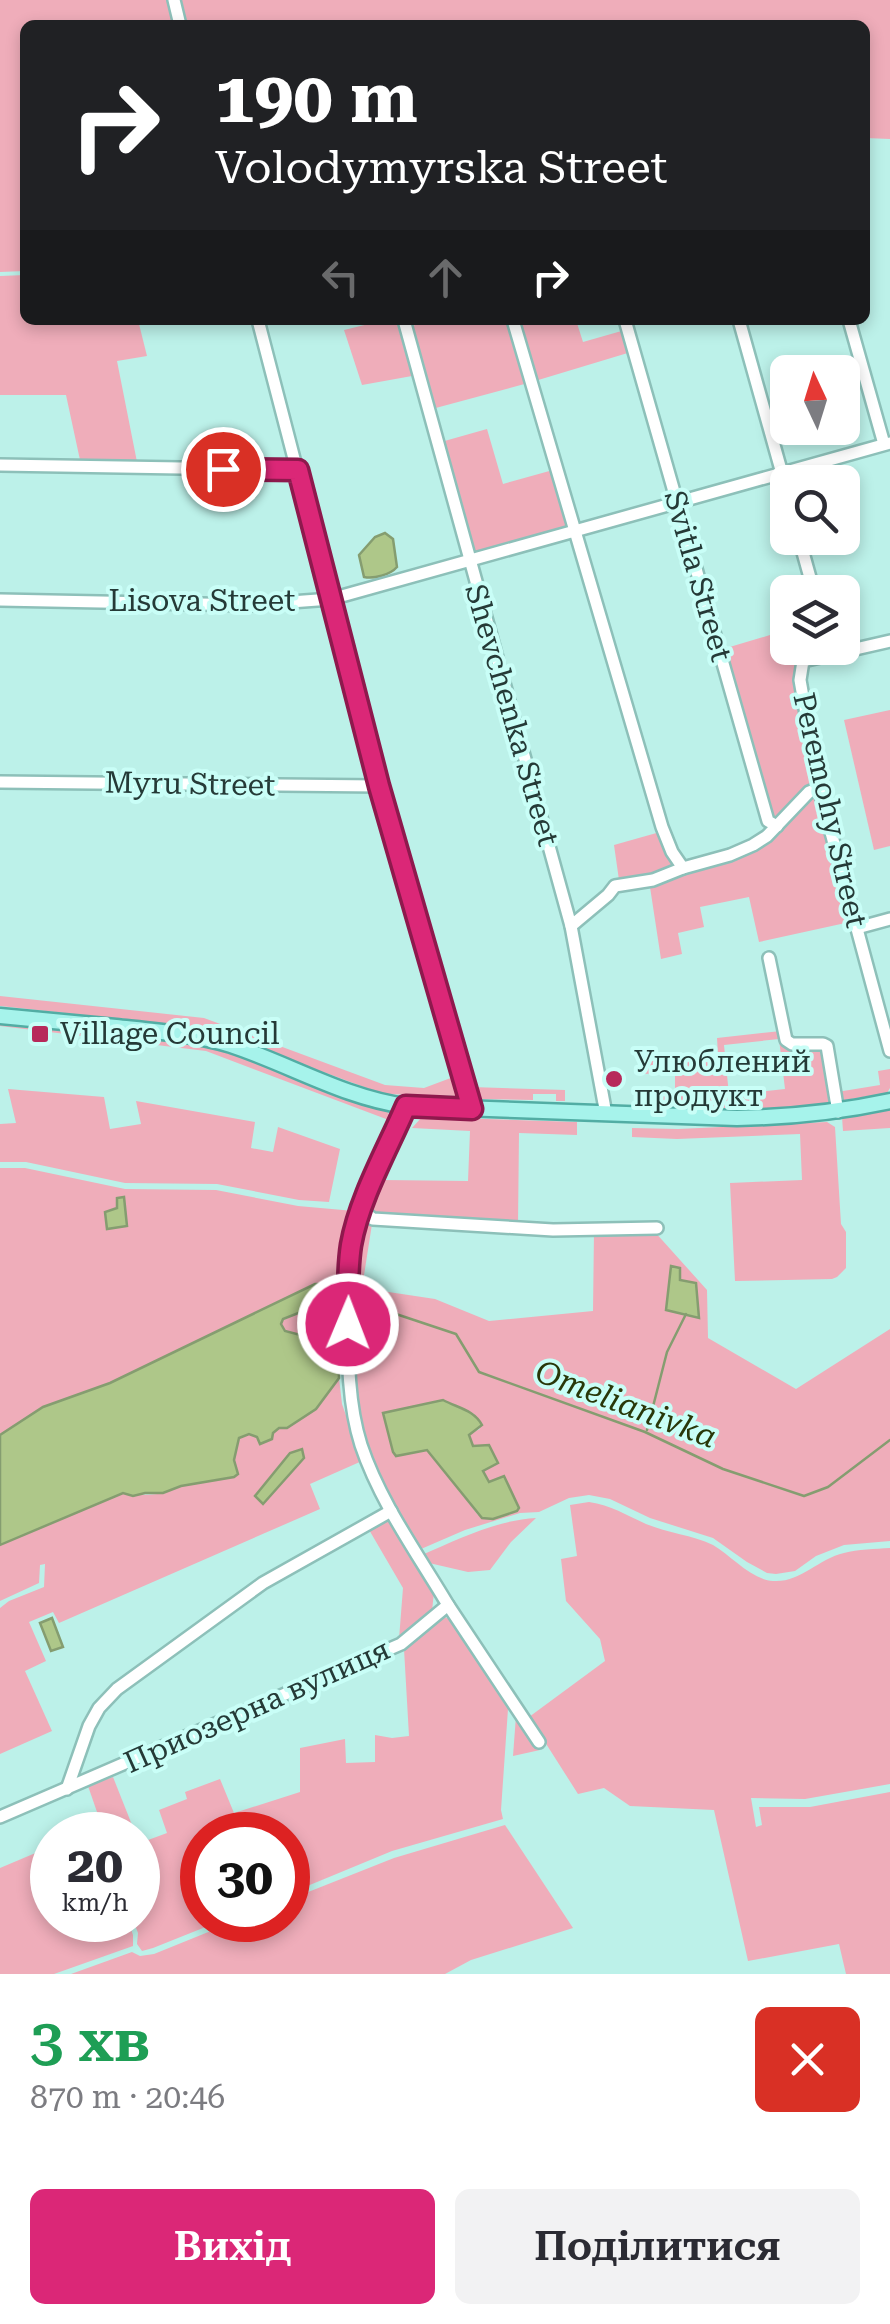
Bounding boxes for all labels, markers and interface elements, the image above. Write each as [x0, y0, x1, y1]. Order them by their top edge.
text: 190 m [215, 57, 418, 139]
icon: right [50, 60, 180, 190]
text: Volodymyrska Street [215, 141, 667, 194]
icon: left [313, 250, 368, 305]
icon: ahead [418, 250, 473, 305]
icon: right [523, 250, 578, 305]
north arrow [770, 355, 860, 445]
map controls [770, 355, 860, 665]
pin [181, 427, 266, 512]
icon: arrive [196, 442, 251, 497]
button: search [770, 465, 860, 555]
street label: Svitla Street [657, 487, 740, 665]
button: layers [770, 575, 860, 665]
street label: Shevchenka Street [458, 580, 567, 850]
street label: Lisova Street [109, 583, 295, 618]
street label: Peremohy Street [786, 689, 875, 931]
street label: Myru Street [104, 765, 276, 802]
place label: Village Council [60, 1016, 279, 1051]
marker: Village Council [29, 1023, 51, 1045]
place label: Улюблений продукт [634, 1044, 811, 1113]
marker: Улюблений продукт [603, 1068, 625, 1090]
position arrow [296, 1272, 400, 1376]
water label: Omelianivka [530, 1352, 722, 1456]
street label: Приозерна вулиця [118, 1631, 395, 1780]
speed limit sign: 30 [180, 1812, 310, 1942]
text: 20 [67, 1836, 123, 1894]
text: km/h [62, 1888, 128, 1917]
text: 3 хв [30, 2005, 150, 2076]
button: close [755, 2007, 860, 2112]
text: 870 m · 20:46 [30, 2078, 225, 2116]
button: Вихід [30, 2189, 435, 2304]
button: Поділитися [455, 2189, 860, 2304]

